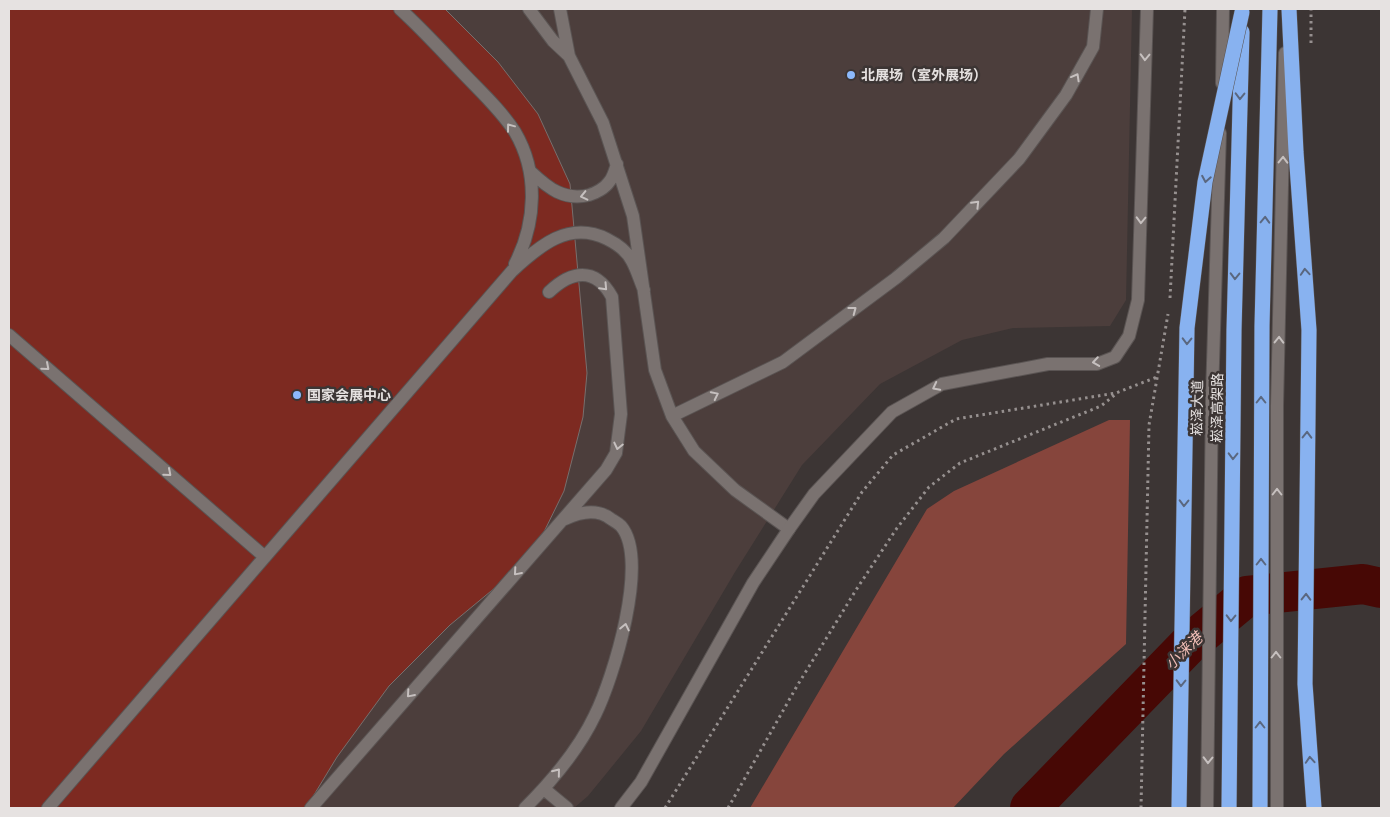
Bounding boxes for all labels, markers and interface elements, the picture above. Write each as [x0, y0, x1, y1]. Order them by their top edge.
one-way arrow [1140, 54, 1151, 62]
place label: 北展场（室外展场） [861, 67, 987, 84]
marker: 北展场（室外展场） [845, 69, 857, 81]
one-way arrow [1070, 73, 1080, 82]
one-way arrow [1235, 92, 1245, 100]
one-way arrow [508, 124, 516, 133]
one-way arrow [1277, 156, 1288, 164]
one-way arrow [1201, 175, 1211, 184]
one-way arrow [580, 190, 589, 200]
one-way arrow [970, 201, 979, 210]
one-way arrow [1260, 215, 1270, 223]
one-way arrow [1136, 216, 1146, 224]
one-way arrow [1299, 268, 1310, 276]
one-way arrow [1230, 272, 1241, 280]
one-way arrow [598, 281, 607, 290]
one-way arrow [847, 307, 857, 316]
one-way arrow [1274, 336, 1284, 344]
one-way arrow [1181, 337, 1192, 345]
one-way arrow [1091, 357, 1100, 367]
one-way arrow [40, 361, 49, 370]
street label: 崧泽高架路 [1208, 373, 1227, 443]
street label: 崧泽大道 [1189, 380, 1206, 436]
one-way arrow [933, 381, 942, 391]
place label: 国家会展中心 [307, 387, 391, 404]
marker: 国家会展中心 [291, 389, 303, 401]
one-way arrow [710, 391, 719, 401]
one-way arrow [1256, 395, 1267, 403]
one-way arrow [1302, 431, 1313, 439]
one-way arrow [613, 441, 624, 450]
one-way arrow [1228, 452, 1238, 460]
one-way arrow [163, 468, 172, 477]
one-way arrow [1272, 488, 1282, 496]
one-way arrow [1179, 500, 1189, 507]
one-way arrow [1256, 558, 1266, 566]
one-way arrow [513, 566, 522, 575]
one-way arrow [1301, 593, 1311, 601]
one-way arrow [1226, 614, 1236, 622]
one-way arrow [619, 622, 630, 631]
water label: 小涞港 [1162, 628, 1208, 673]
one-way arrow [1271, 650, 1281, 658]
one-way arrow [1176, 680, 1186, 687]
one-way arrow [407, 689, 416, 698]
one-way arrow [1255, 720, 1265, 728]
one-way arrow [1305, 755, 1316, 763]
one-way arrow [1203, 756, 1214, 764]
one-way arrow [552, 769, 560, 778]

